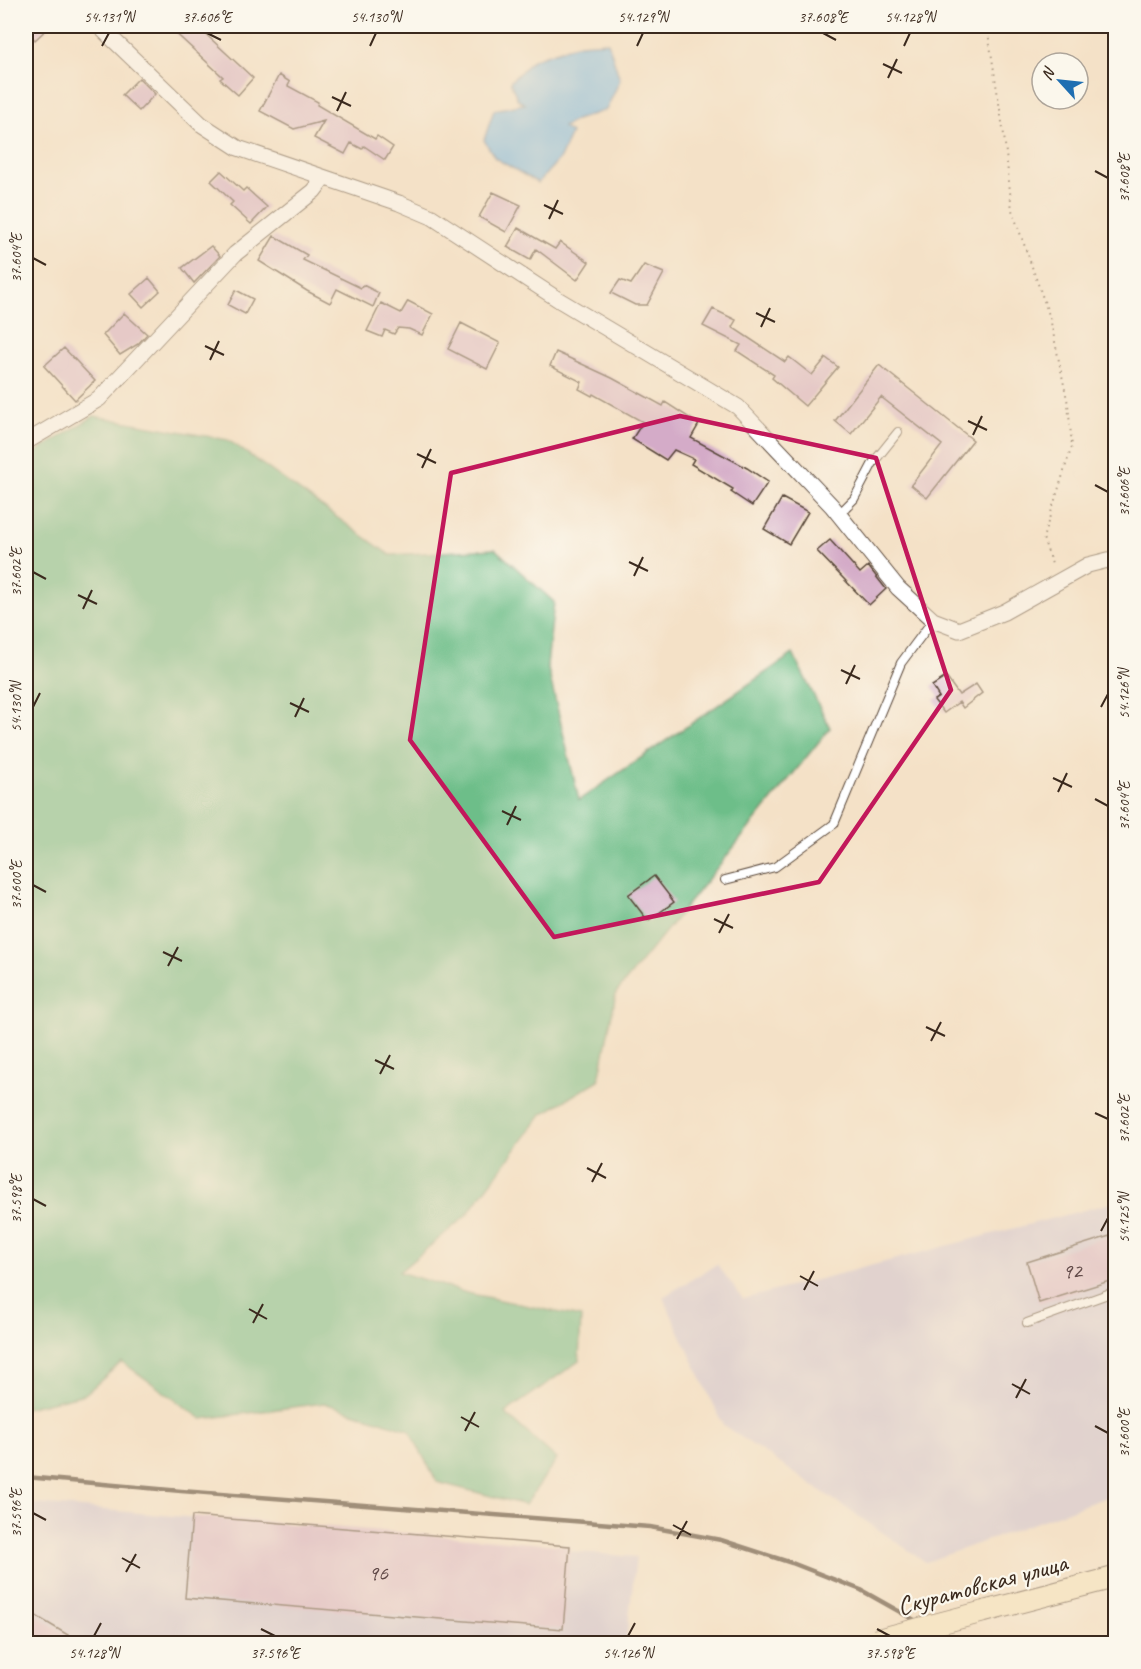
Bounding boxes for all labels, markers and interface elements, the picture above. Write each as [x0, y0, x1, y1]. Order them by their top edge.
text: 54.131°N [84, 8, 137, 27]
text: 37.606°E [183, 8, 234, 27]
text: 54.130°N [351, 8, 404, 27]
text: 54.129°N [618, 8, 671, 27]
text: 37.608°E [799, 8, 850, 27]
text: 54.128°N [885, 8, 938, 27]
north arrow [1030, 51, 1090, 111]
text: N [1036, 63, 1060, 84]
text: 37.608°E [1115, 151, 1134, 202]
text: 37.604°E [7, 231, 26, 282]
text: 37.606°E [1115, 465, 1134, 516]
text: 37.602°E [7, 545, 26, 596]
text: 54.126°N [1115, 666, 1134, 719]
text: 54.130°N [7, 679, 26, 732]
text: 37.604°E [1115, 779, 1134, 830]
text: 37.600°E [7, 858, 26, 909]
text: 37.602°E [1115, 1092, 1134, 1143]
text: 37.598°E [7, 1172, 26, 1223]
text: 54.125°N [1115, 1190, 1134, 1243]
house number: 92 [1062, 1257, 1084, 1285]
text: 37.600°E [1115, 1406, 1134, 1457]
text: 37.596°E [7, 1486, 26, 1537]
street label: Скуратовская улица [894, 1546, 1072, 1623]
house number: 96 [368, 1559, 389, 1587]
text: 54.128°N [69, 1644, 122, 1663]
text: 37.596°E [251, 1644, 302, 1663]
text: 54.126°N [603, 1644, 656, 1663]
text: 37.598°E [866, 1644, 917, 1663]

